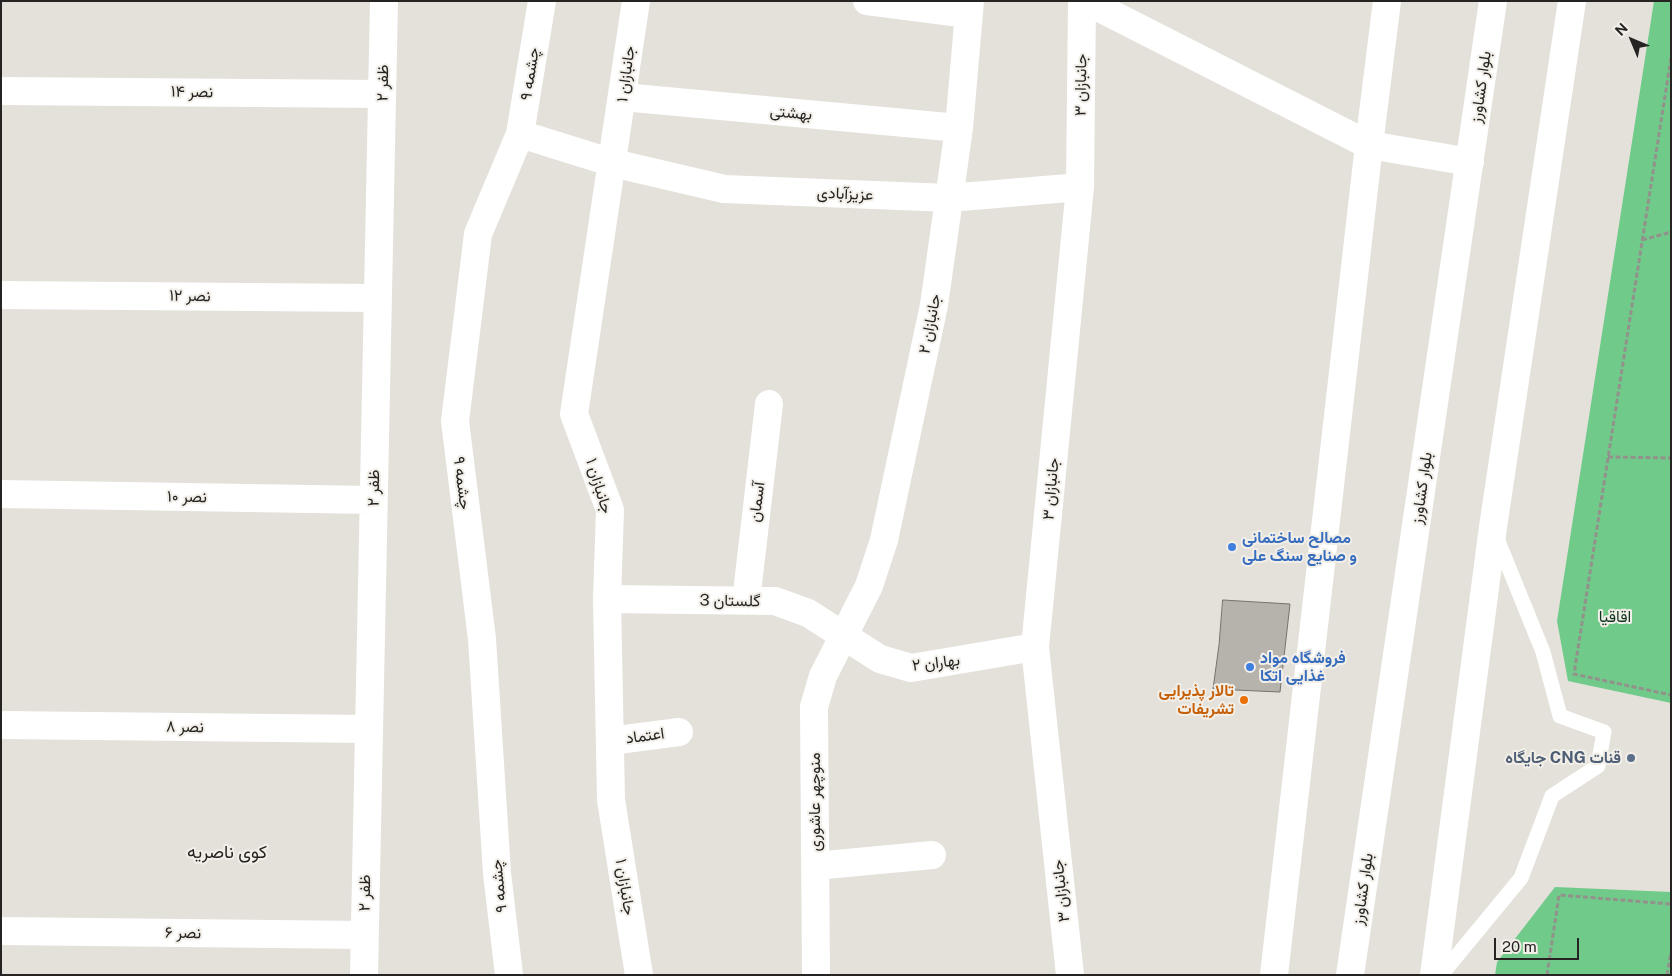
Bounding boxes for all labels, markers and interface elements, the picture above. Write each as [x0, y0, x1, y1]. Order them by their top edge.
north arrow [1607, 15, 1657, 65]
text: N [1612, 20, 1631, 39]
street label: جانبازان ۱ [613, 45, 639, 103]
street label: چشمه ۹ [516, 46, 544, 102]
street label: بلوار کشاورز [1466, 50, 1496, 124]
street label: جانبازان ۳ [1071, 54, 1091, 116]
street label: ظفر ۲ [373, 64, 393, 102]
street label: نصر ۱۴ [171, 82, 213, 102]
street label: بهشتی [769, 102, 813, 124]
street label: عزیزآبادی [816, 183, 874, 205]
street label: نصر ۱۲ [169, 286, 211, 306]
street label: جانبازان ۲ [915, 293, 945, 355]
street label: بلوار کشاورز [1407, 451, 1437, 525]
street label: چشمه ۹ [449, 455, 475, 511]
street label: جانبازان ۱ [582, 456, 616, 516]
street label: جانبازان ۳ [1039, 457, 1063, 521]
street label: ظفر ۲ [364, 469, 384, 507]
street label: آسمان [745, 481, 769, 523]
street label: نصر ۱۰ [167, 487, 207, 507]
place label: مصالح ساختمانی و صنایع سنگ علی [1242, 528, 1357, 566]
marker: مصالح ساختمانی و صنایع سنگ علی [1226, 541, 1238, 553]
street label: گلستان 3 [699, 591, 761, 611]
park label: اقاقیا [1599, 607, 1631, 627]
place label: فروشگاه مواد غذایی اتکا [1260, 648, 1346, 686]
street label: بهاران ۲ [911, 651, 961, 675]
marker: فروشگاه مواد غذایی اتکا [1244, 661, 1256, 673]
place label: تالار پذیرایی تشریفات [1159, 681, 1234, 719]
marker: تالار پذیرایی تشریفات [1238, 694, 1250, 706]
street label: نصر ۸ [166, 717, 204, 737]
street label: اعتماد [624, 724, 666, 748]
place label: جایگاه CNG قنات [1505, 748, 1621, 768]
marker: جایگاه CNG قنات [1625, 752, 1637, 764]
street label: منوچهر عاشوری [805, 753, 825, 851]
district label: کوی ناصریه [187, 841, 267, 863]
street label: بلوار کشاورز [1348, 852, 1378, 926]
street label: چشمه ۹ [487, 858, 511, 914]
street label: جانبازان ۱ [611, 858, 639, 916]
street label: جانبازان ۳ [1048, 859, 1074, 923]
street label: ظفر ۲ [355, 874, 375, 912]
street label: نصر ۶ [165, 923, 201, 943]
scale bar [1497, 928, 1582, 960]
text: 20 m [1502, 938, 1537, 955]

